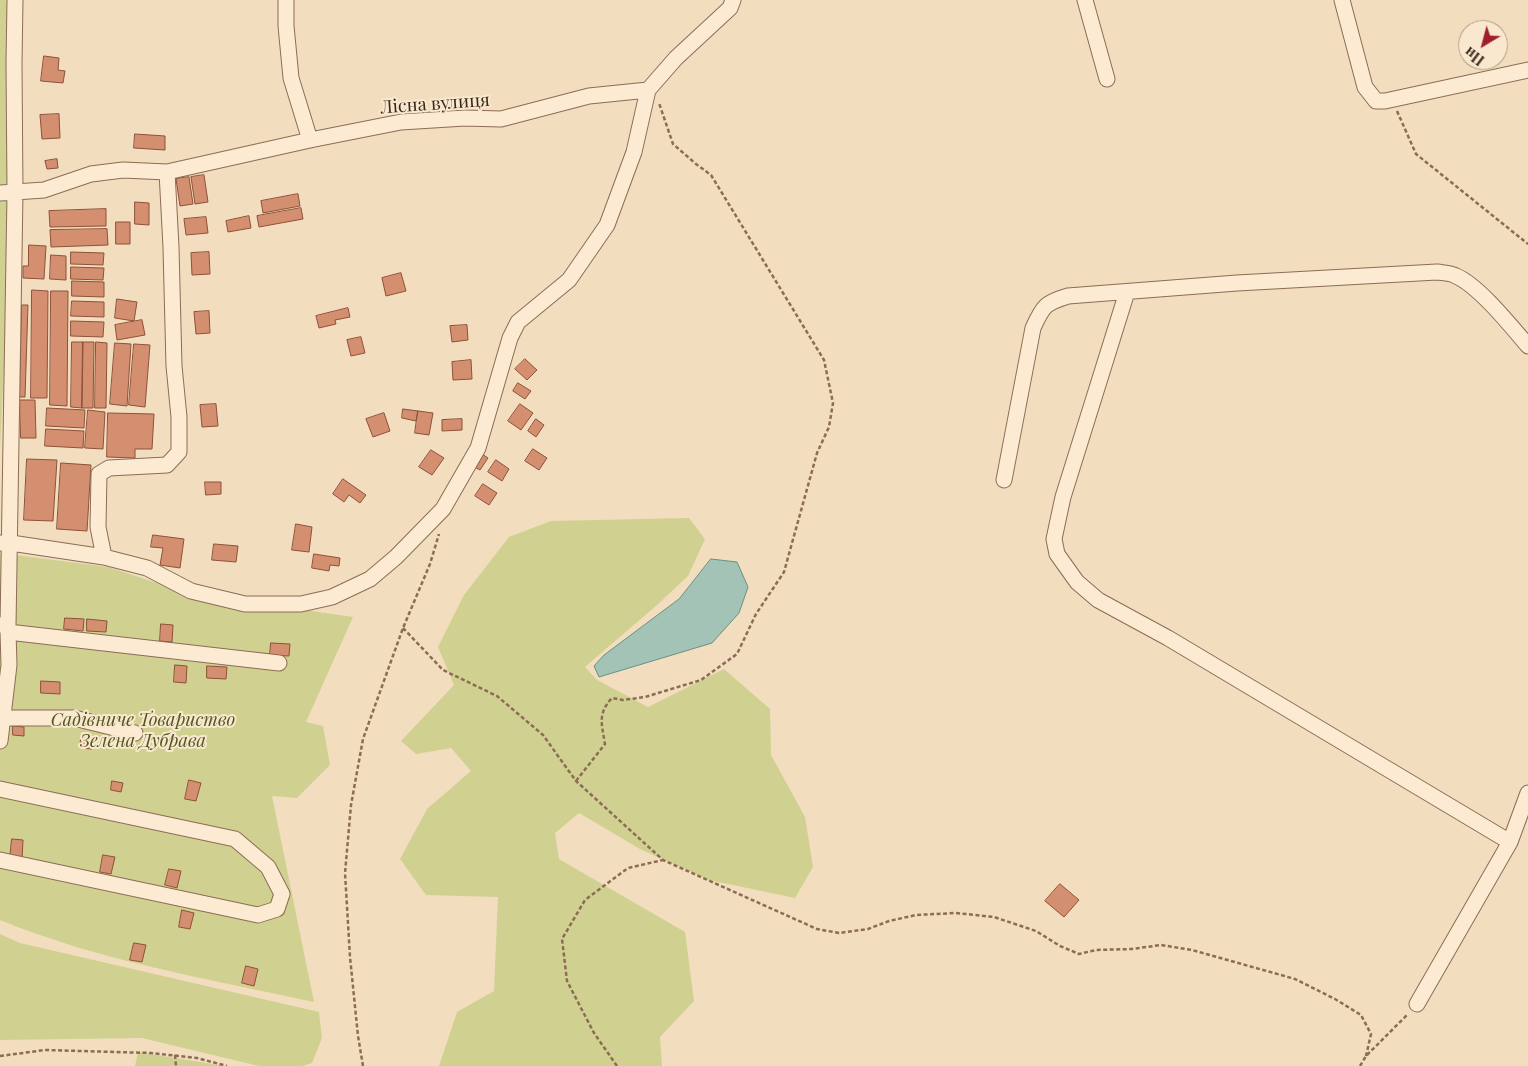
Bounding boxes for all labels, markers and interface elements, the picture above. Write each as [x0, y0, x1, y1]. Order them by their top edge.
north arrow [1458, 20, 1508, 70]
text: Пн [1461, 43, 1488, 70]
street label: Лісна вулиця [379, 89, 491, 119]
park label: Садівниче Товариство Зелена Дубрава [51, 709, 235, 752]

